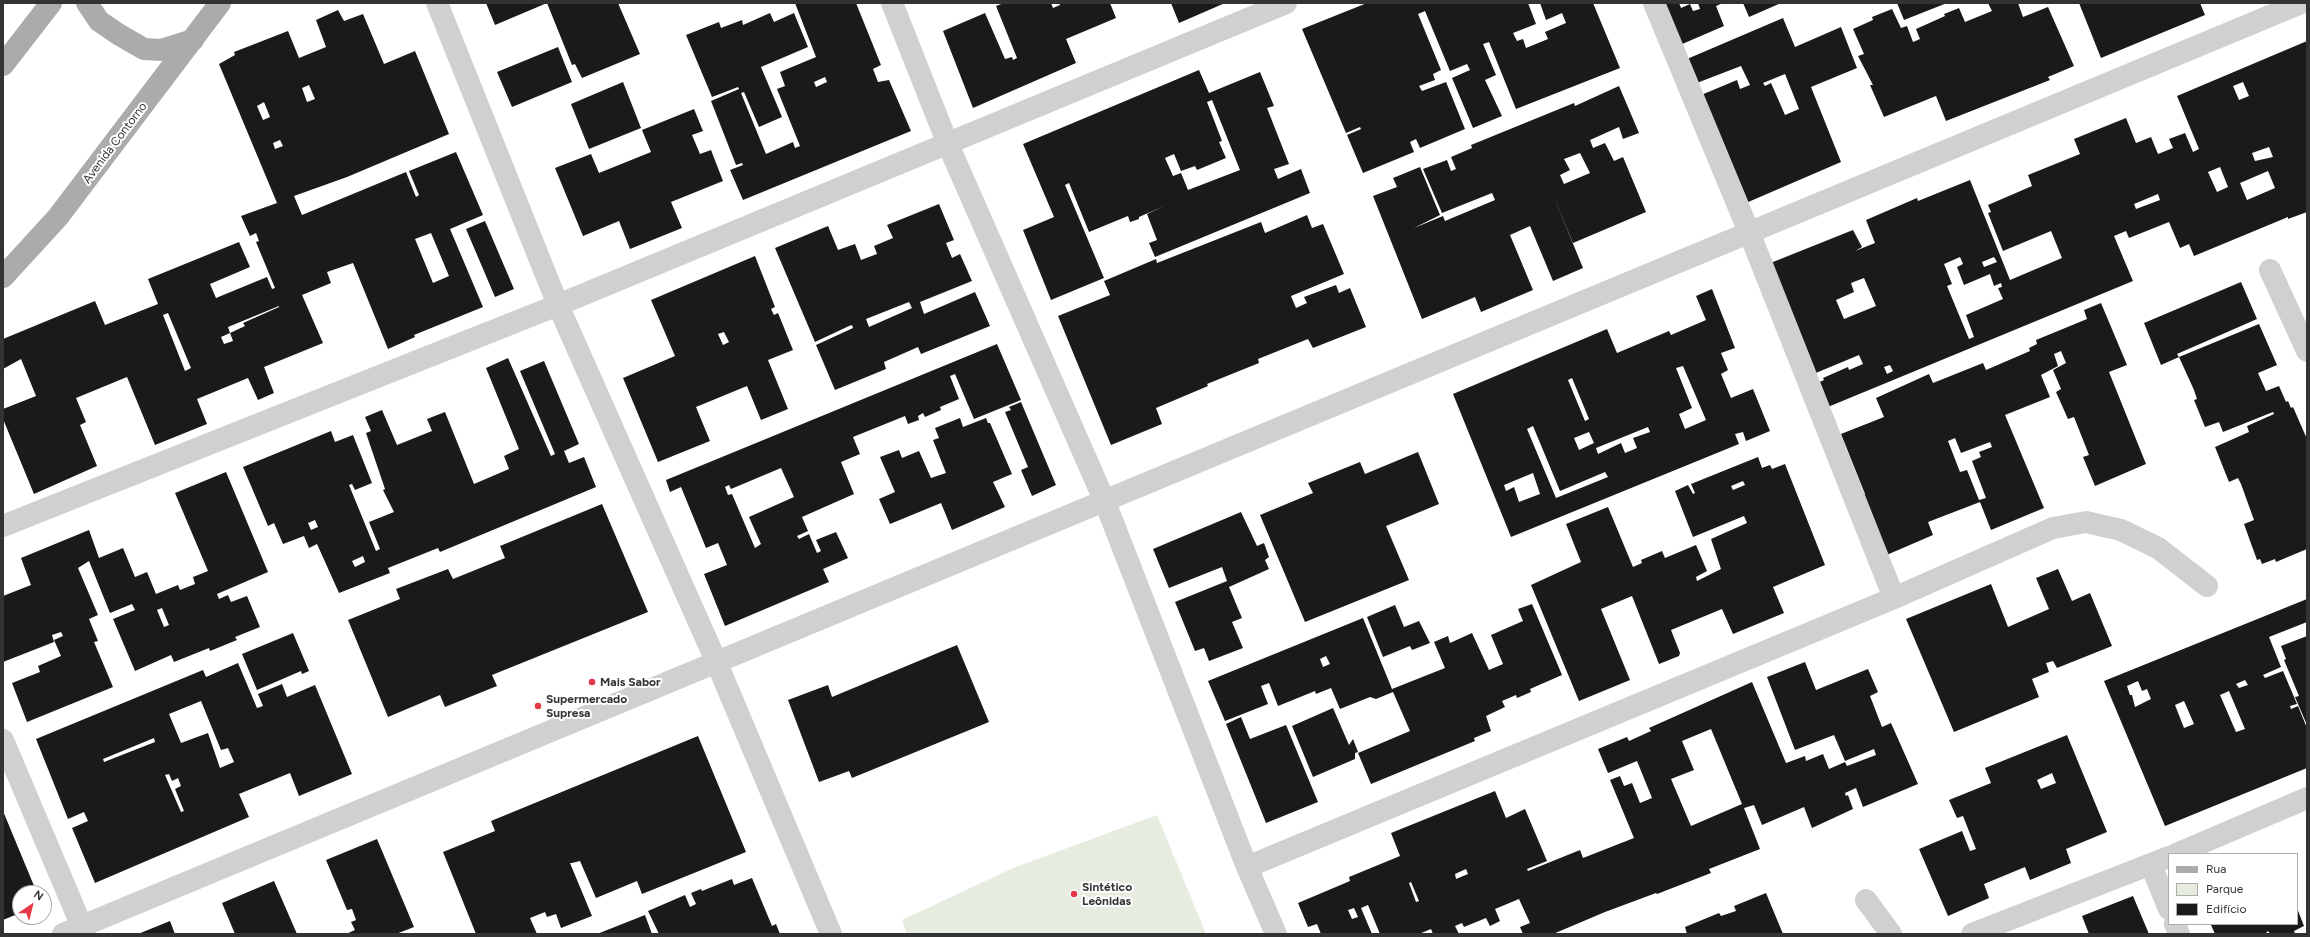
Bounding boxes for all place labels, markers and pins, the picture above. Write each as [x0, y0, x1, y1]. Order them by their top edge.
place label: Mais Sabor [600, 675, 661, 689]
marker: Mais Sabor [587, 677, 597, 687]
place label: Supermercado Supresa [546, 692, 627, 720]
marker: Supermercado Supresa [533, 701, 543, 711]
place label: Sintético Leônidas [1082, 880, 1132, 908]
marker: Sintético Leônidas [1069, 889, 1079, 899]

